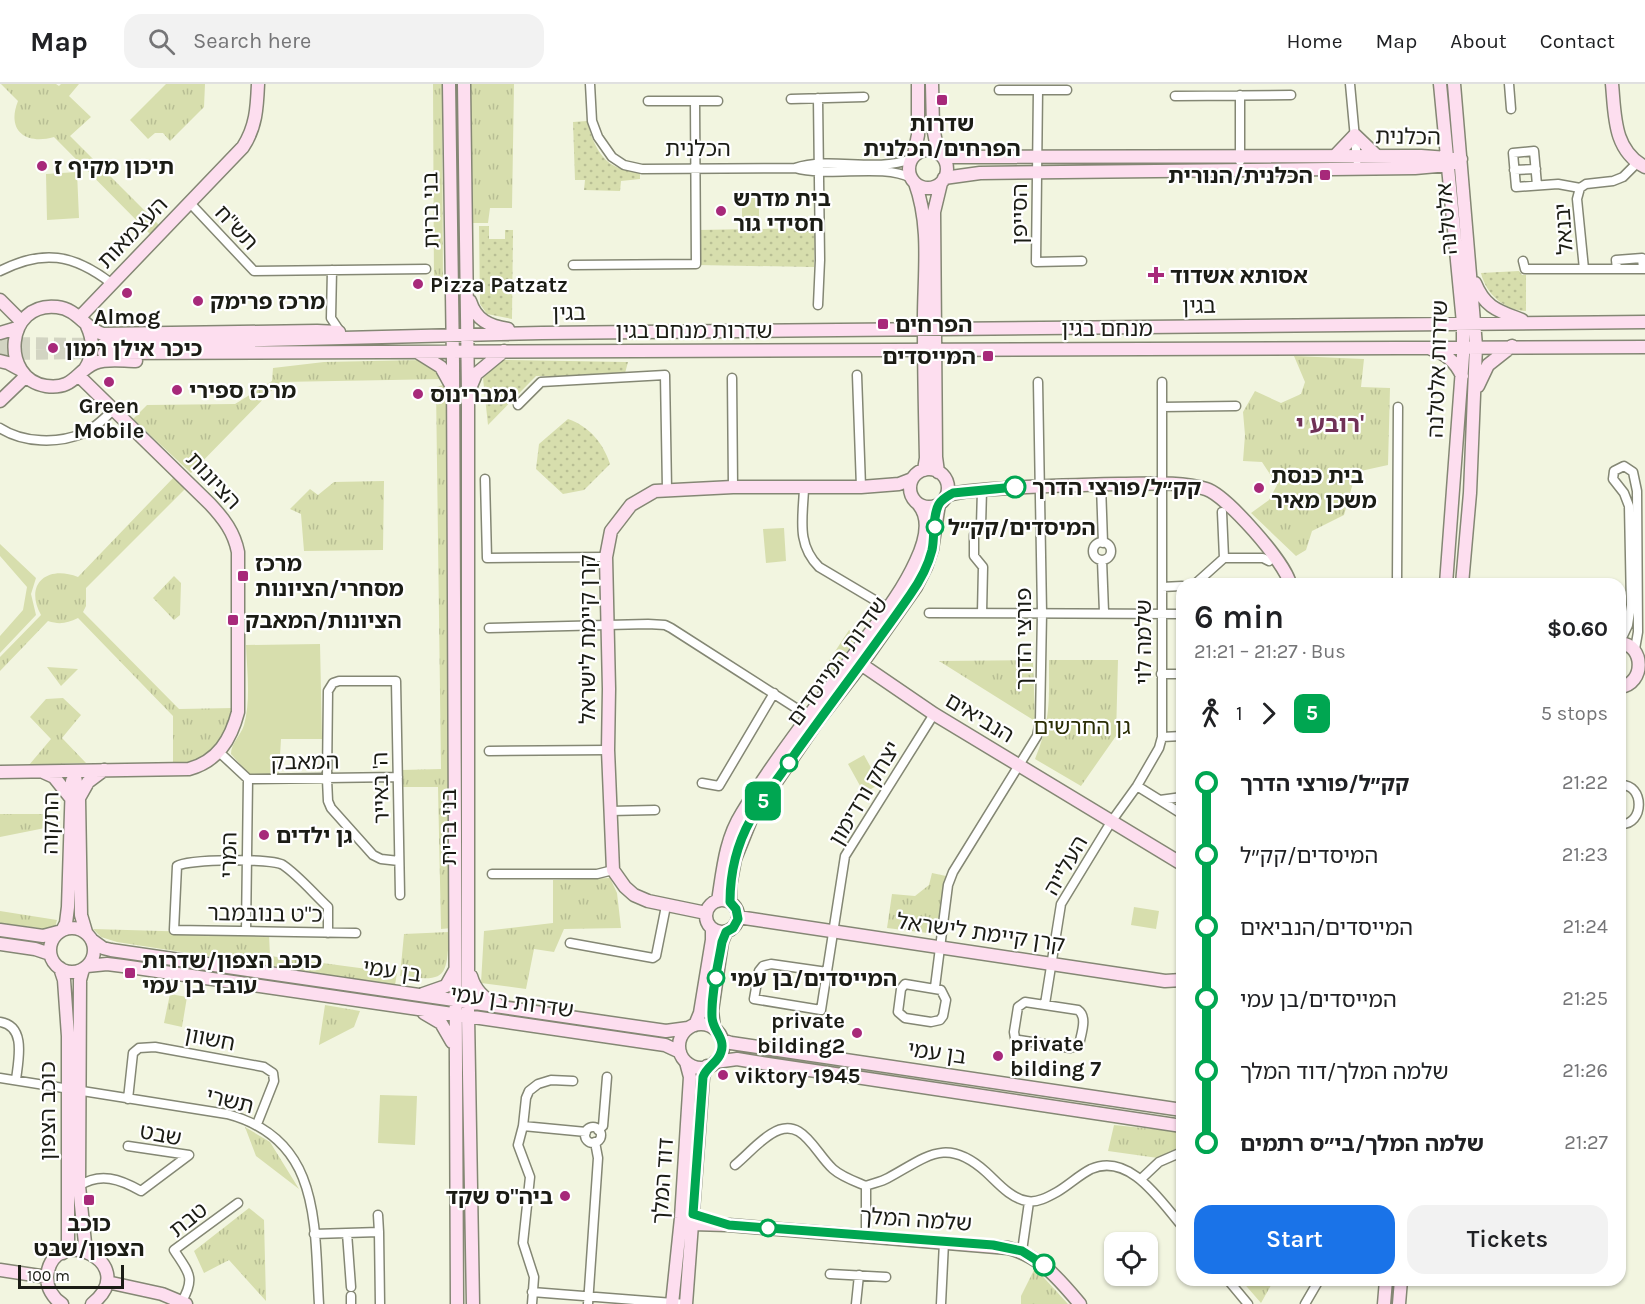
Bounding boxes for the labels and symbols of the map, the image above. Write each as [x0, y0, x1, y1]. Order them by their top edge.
marker: שדרות הפרחים/הכלנית [935, 93, 949, 107]
place label: שדרות הפרחים/הכלנית [863, 111, 1021, 162]
street label: הכלנית [1375, 123, 1441, 151]
street label: הכלנית [665, 136, 731, 162]
place label: תיכון מקיף ז [54, 154, 174, 180]
marker: תיכון מקיף ז [35, 159, 49, 173]
place label: הכלנית/הנורית [1168, 163, 1313, 189]
marker: הכלנית/הנורית [1318, 168, 1332, 182]
street label: בני ברית [417, 171, 445, 249]
street label: אלטלנה [1431, 182, 1463, 256]
street label: הסייפן [1007, 184, 1033, 244]
place label: בית מדרש חסידי גור [733, 186, 831, 237]
street label: העצמאות [92, 192, 173, 274]
street label: תש"ח [209, 200, 263, 256]
street label: יבנאל [1549, 202, 1579, 255]
marker: בית מדרש חסידי גור [714, 204, 728, 218]
place label: אסותא אשדוד [1170, 263, 1308, 289]
marker: אסותא אשדוד [1147, 266, 1165, 284]
place label: Pizza Patzatz [430, 272, 568, 298]
marker: Pizza Patzatz [411, 277, 425, 291]
marker: Almog [120, 286, 134, 300]
place label: מרכז פרימק [210, 289, 325, 315]
street label: בגין [1182, 293, 1216, 319]
marker: מרכז פרימק [191, 294, 205, 308]
street label: בגין [552, 300, 586, 326]
street label: שדרות אלטלנה [1423, 300, 1453, 438]
place label: Almog [94, 304, 160, 330]
place label: הפרחים [895, 312, 972, 338]
street label: מנחם בגין [1061, 316, 1153, 342]
marker: הפרחים [876, 317, 890, 331]
street label: שדרות מנחם בגין [615, 318, 773, 344]
place label: כיכר אילן רמון [65, 336, 202, 362]
marker: כיכר אילן רמון [46, 341, 60, 355]
place label: המייסדים [882, 344, 976, 370]
marker: המייסדים [981, 349, 995, 363]
marker: Green Mobile [102, 375, 116, 389]
place label: מרכז ספירי [189, 378, 296, 404]
place label: גמברינוס [430, 382, 517, 408]
marker: מרכז ספירי [170, 383, 184, 397]
marker: גמברינוס [411, 387, 425, 401]
place label: Green Mobile [74, 393, 144, 444]
district label: רובע י' [1296, 410, 1364, 438]
street label: הציונות [180, 447, 246, 515]
place label: בית כנסת משכן מאיר [1271, 463, 1377, 514]
place label: קק״ל/פורצי הדרך [1032, 475, 1201, 501]
marker: קק״ל/פורצי הדרך [1004, 476, 1026, 498]
marker: בית כנסת משכן מאיר [1252, 481, 1266, 495]
place label: המיסדים/קק״ל [948, 515, 1096, 541]
marker: המיסדים/קק״ל [926, 518, 944, 536]
place label: מרכז מסחרי/הציונות [255, 551, 404, 602]
street label: קרן קיימת לישראל [575, 554, 601, 724]
marker: מרכז מסחרי/הציונות [236, 569, 250, 583]
street label: פורצי הדרך [1011, 588, 1037, 690]
street label: שדרות המייסדים [782, 592, 893, 731]
street label: שלמה לוי [1131, 599, 1157, 685]
place label: הציונות/המאבק [245, 608, 402, 634]
marker: הציונות/המאבק [226, 613, 240, 627]
street label: הנביאים [940, 687, 1019, 748]
park label: גן החרשים [1033, 714, 1131, 740]
street label: יצחק ורדימון [824, 737, 906, 850]
street label: המאבק [270, 748, 340, 776]
street label: ה' באייר [367, 752, 395, 824]
unlabelled marker [780, 754, 798, 772]
line badge: 5 [744, 782, 783, 820]
street label: בני ברית [436, 789, 462, 866]
street label: התקוה [37, 791, 65, 855]
place label: גן ילדים [276, 823, 353, 849]
marker: גן ילדים [257, 828, 271, 842]
street label: העלייה [1038, 831, 1093, 900]
street label: המרי [216, 832, 242, 878]
street label: כ"ט בנובמבר [207, 900, 323, 928]
street label: קרן קיימת לישראל [895, 908, 1067, 958]
place label: כוכב הצפון/שדרות עובד בן עמי [142, 948, 322, 999]
street label: בן עמי [361, 954, 423, 988]
marker: כוכב הצפון/שדרות עובד בן עמי [123, 966, 137, 980]
place label: המייסדים/בן עמי [730, 966, 897, 992]
marker: המייסדים/בן עמי [707, 969, 725, 987]
street label: שדרות בן עמי [448, 980, 575, 1024]
place label: private bilding2 [757, 1008, 845, 1059]
street label: חשוון [182, 1021, 237, 1057]
marker: private bilding2 [850, 1026, 864, 1040]
place label: private bilding 7 [1010, 1031, 1101, 1082]
street label: בן עמי [906, 1036, 968, 1070]
marker: private bilding 7 [991, 1049, 1005, 1063]
street label: כוכב הצפון [35, 1061, 61, 1161]
place label: viktory 1945 [735, 1063, 860, 1089]
marker: viktory 1945 [716, 1068, 730, 1082]
street label: תשרי [203, 1082, 256, 1119]
street label: שבט [138, 1118, 184, 1152]
street label: דוד המלך [647, 1137, 679, 1225]
place label: ביה"ס שקד [445, 1184, 553, 1210]
marker: ביה"ס שקד [558, 1189, 572, 1203]
marker: כוכב הצפון/שבט [82, 1193, 96, 1207]
street label: טבת [164, 1197, 213, 1243]
street label: שלמה המלך [859, 1203, 973, 1237]
place label: כוכב הצפון/שבט [34, 1211, 144, 1262]
unlabelled marker [759, 1219, 777, 1237]
unlabelled marker [1033, 1254, 1055, 1276]
scale bar [18, 1262, 124, 1290]

